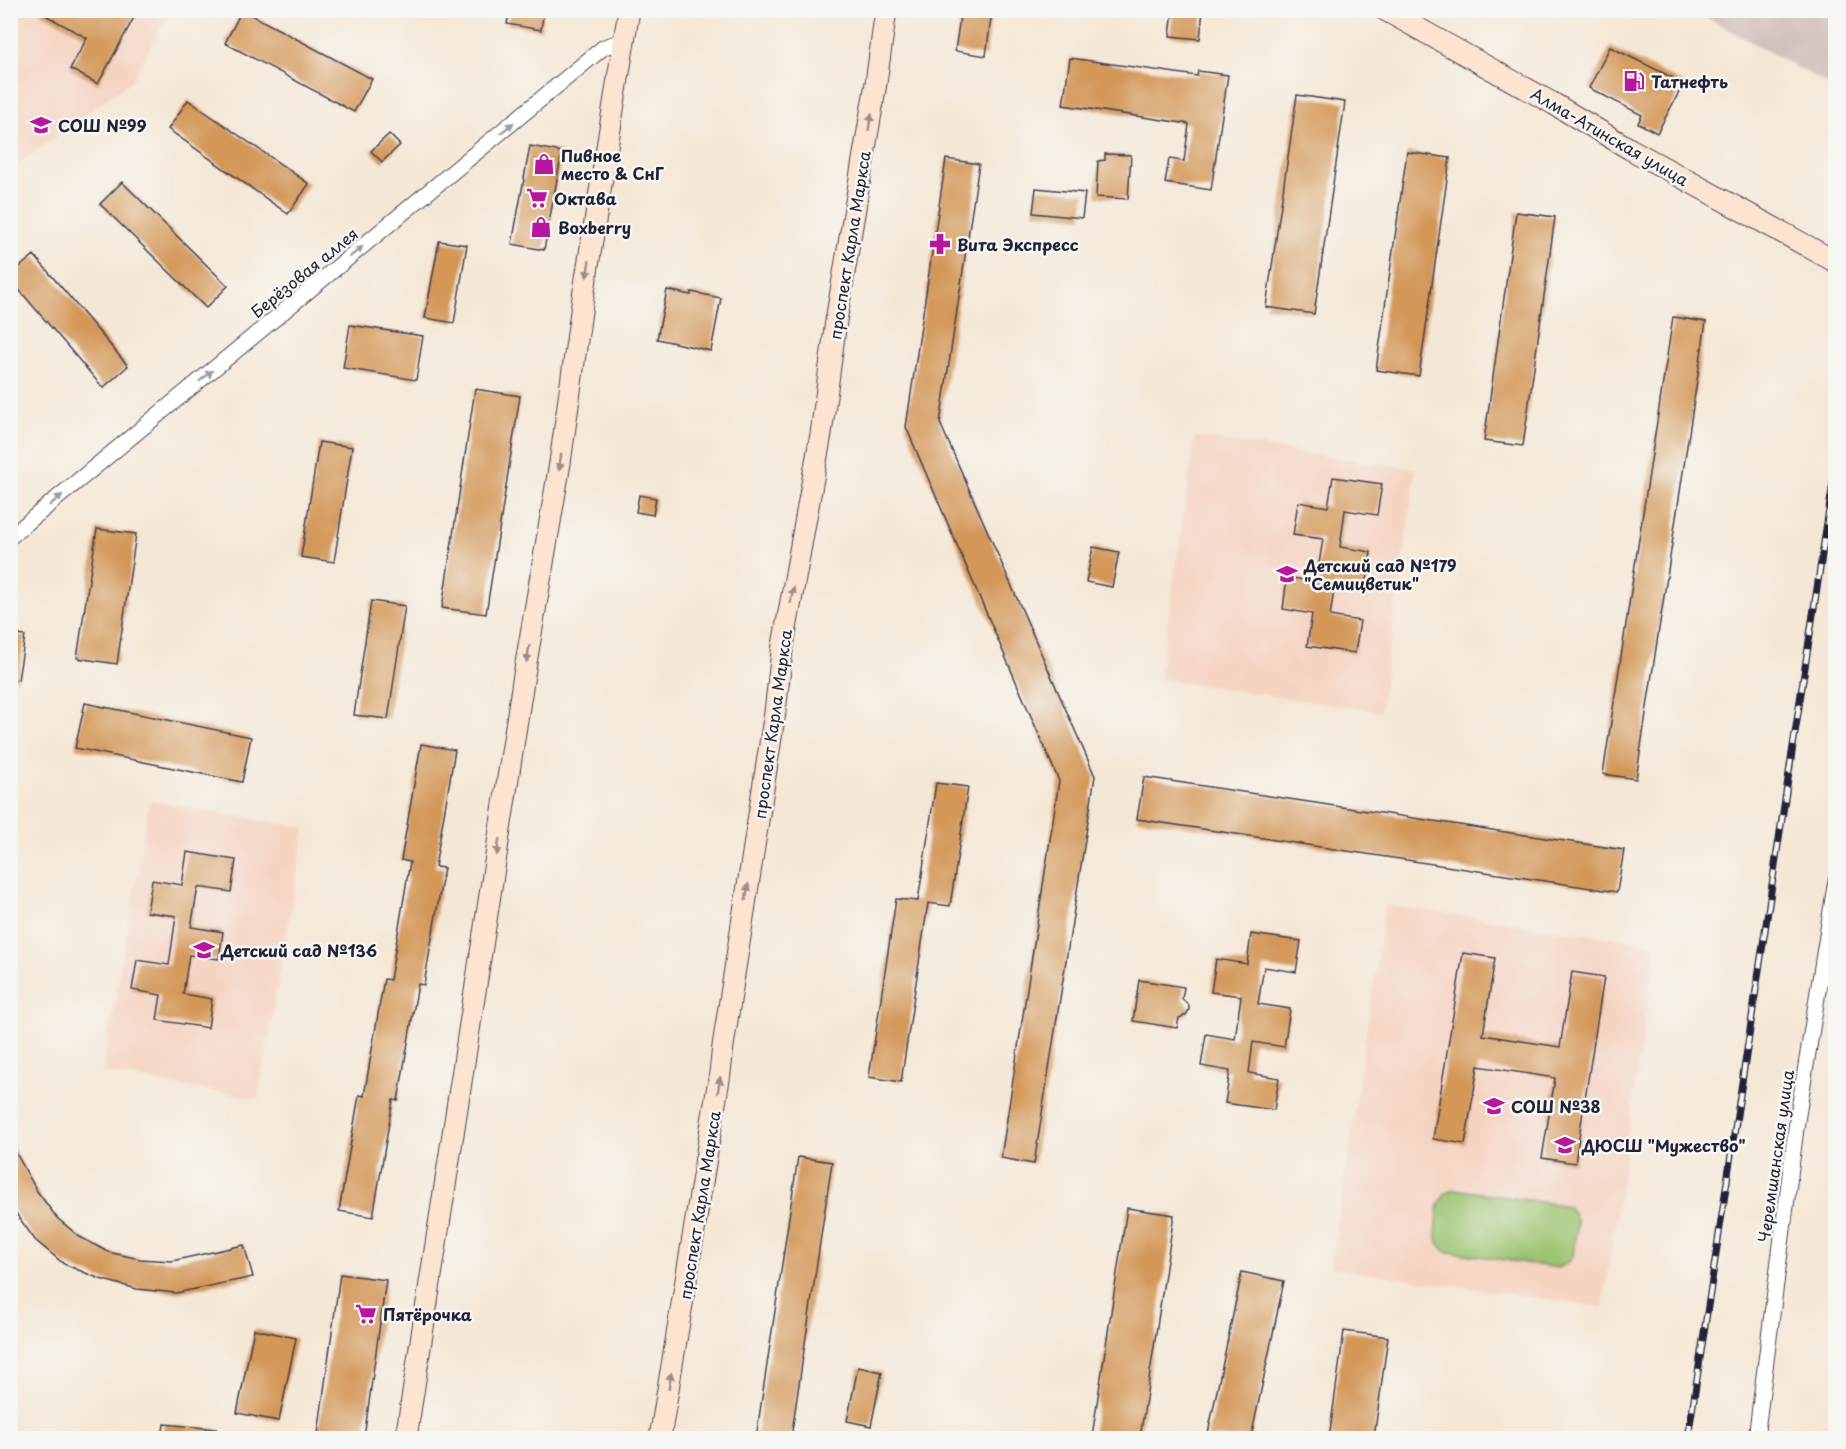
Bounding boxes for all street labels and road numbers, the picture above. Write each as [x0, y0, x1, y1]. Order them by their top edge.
street label: Алма-Атинская улица [1527, 81, 1693, 191]
street label: проспект Карла Маркса [822, 149, 876, 341]
street label: Берёзовая аллея [245, 221, 363, 323]
street label: проспект Карла Маркса [747, 628, 797, 820]
street label: Черемшанская улица [1751, 1068, 1799, 1244]
street label: проспект Карла Маркса [672, 1109, 726, 1301]

